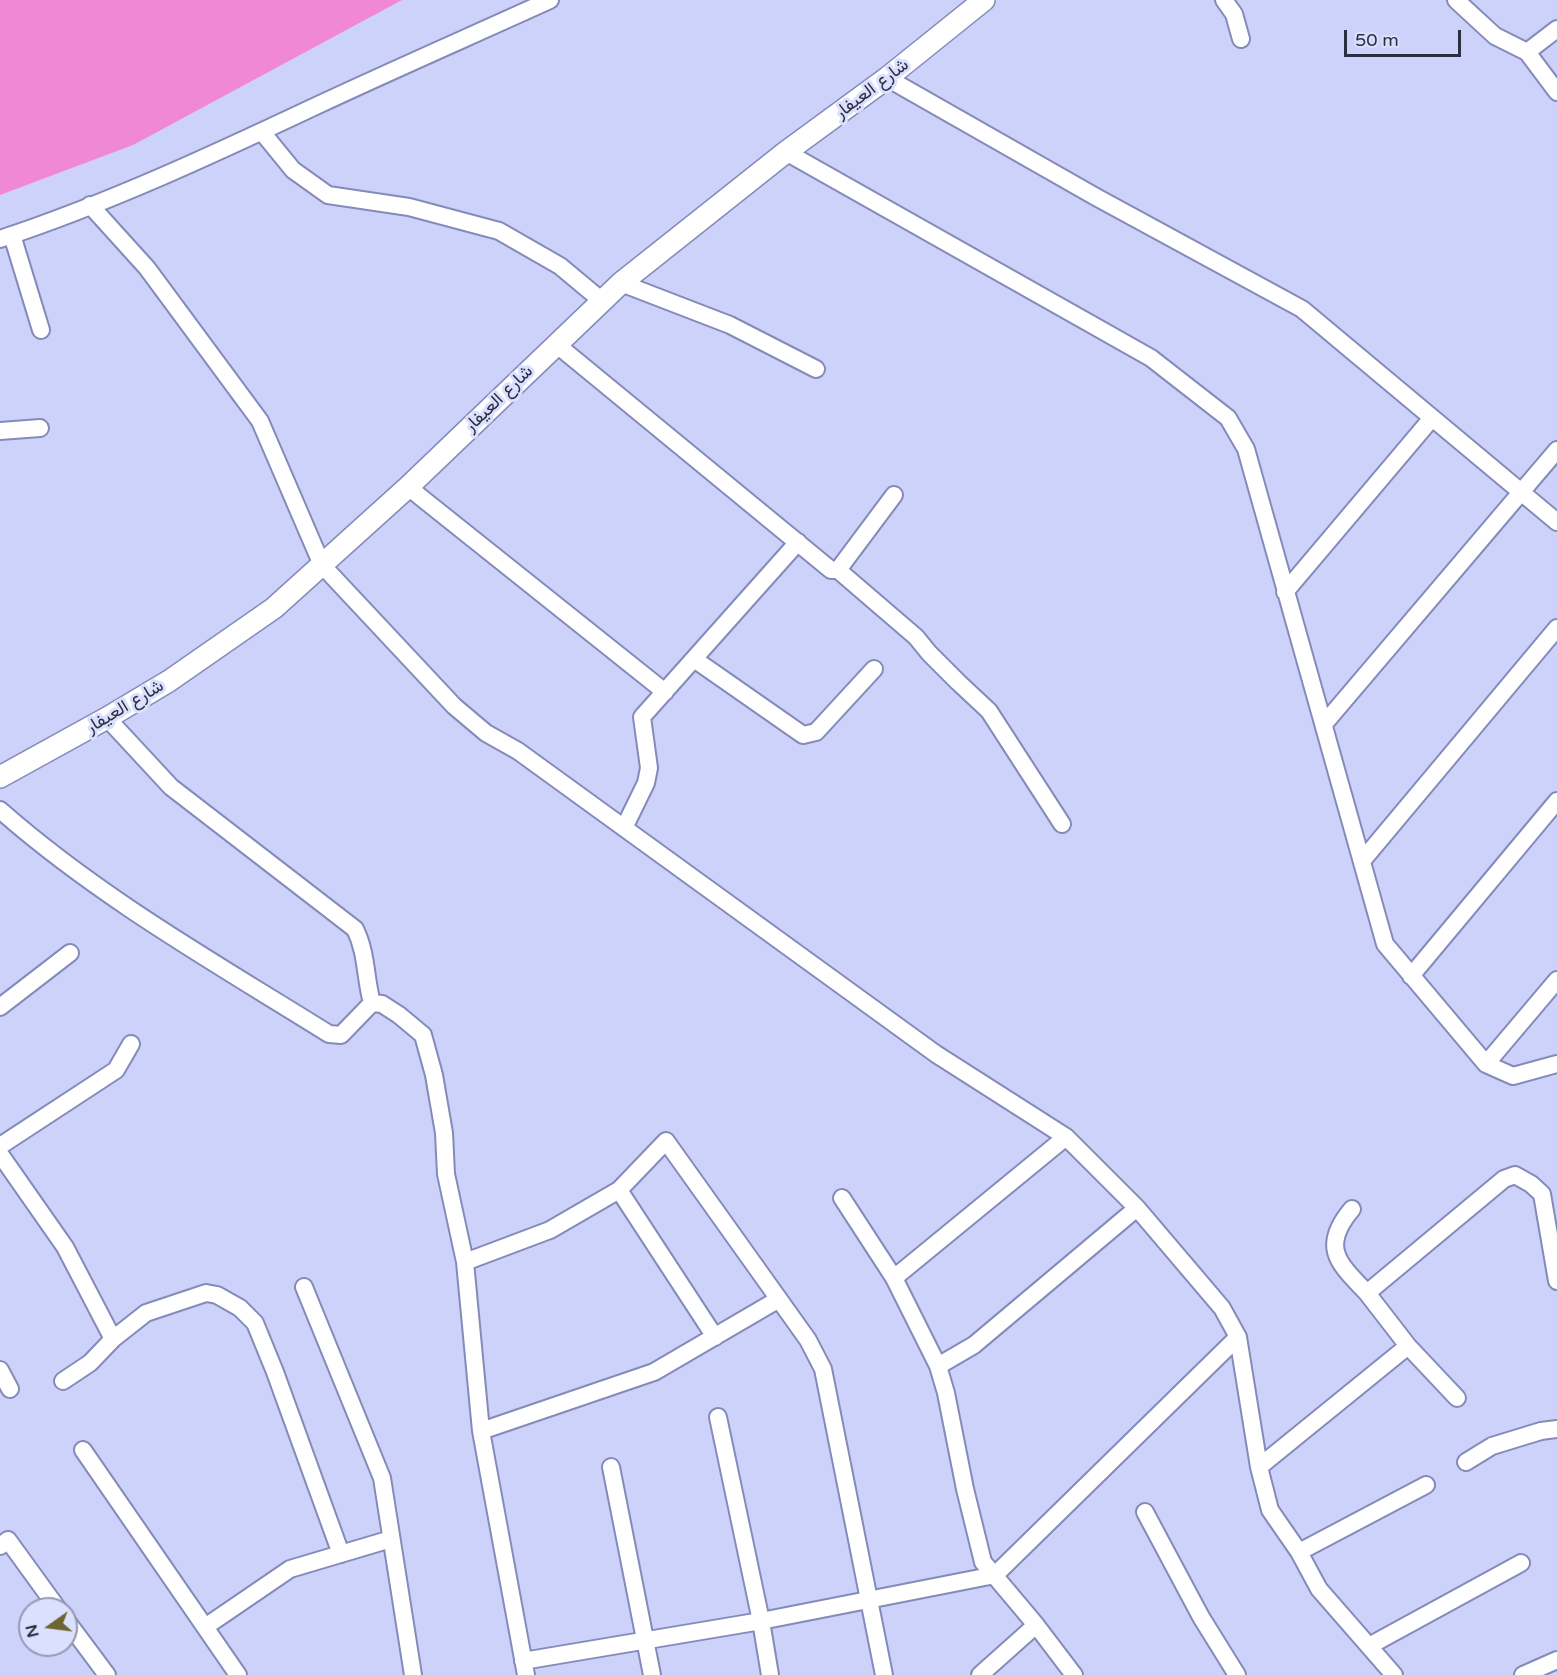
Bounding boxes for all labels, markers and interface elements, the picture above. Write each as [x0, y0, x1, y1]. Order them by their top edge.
scale bar [1347, 18, 1464, 56]
text: 50 m [1355, 29, 1399, 51]
street label: شارع العيفار [831, 54, 913, 124]
street label: شارع العيفار [460, 361, 538, 437]
street label: شارع العيفار [82, 675, 168, 739]
north arrow [18, 1597, 78, 1657]
text: N [21, 1622, 44, 1640]

